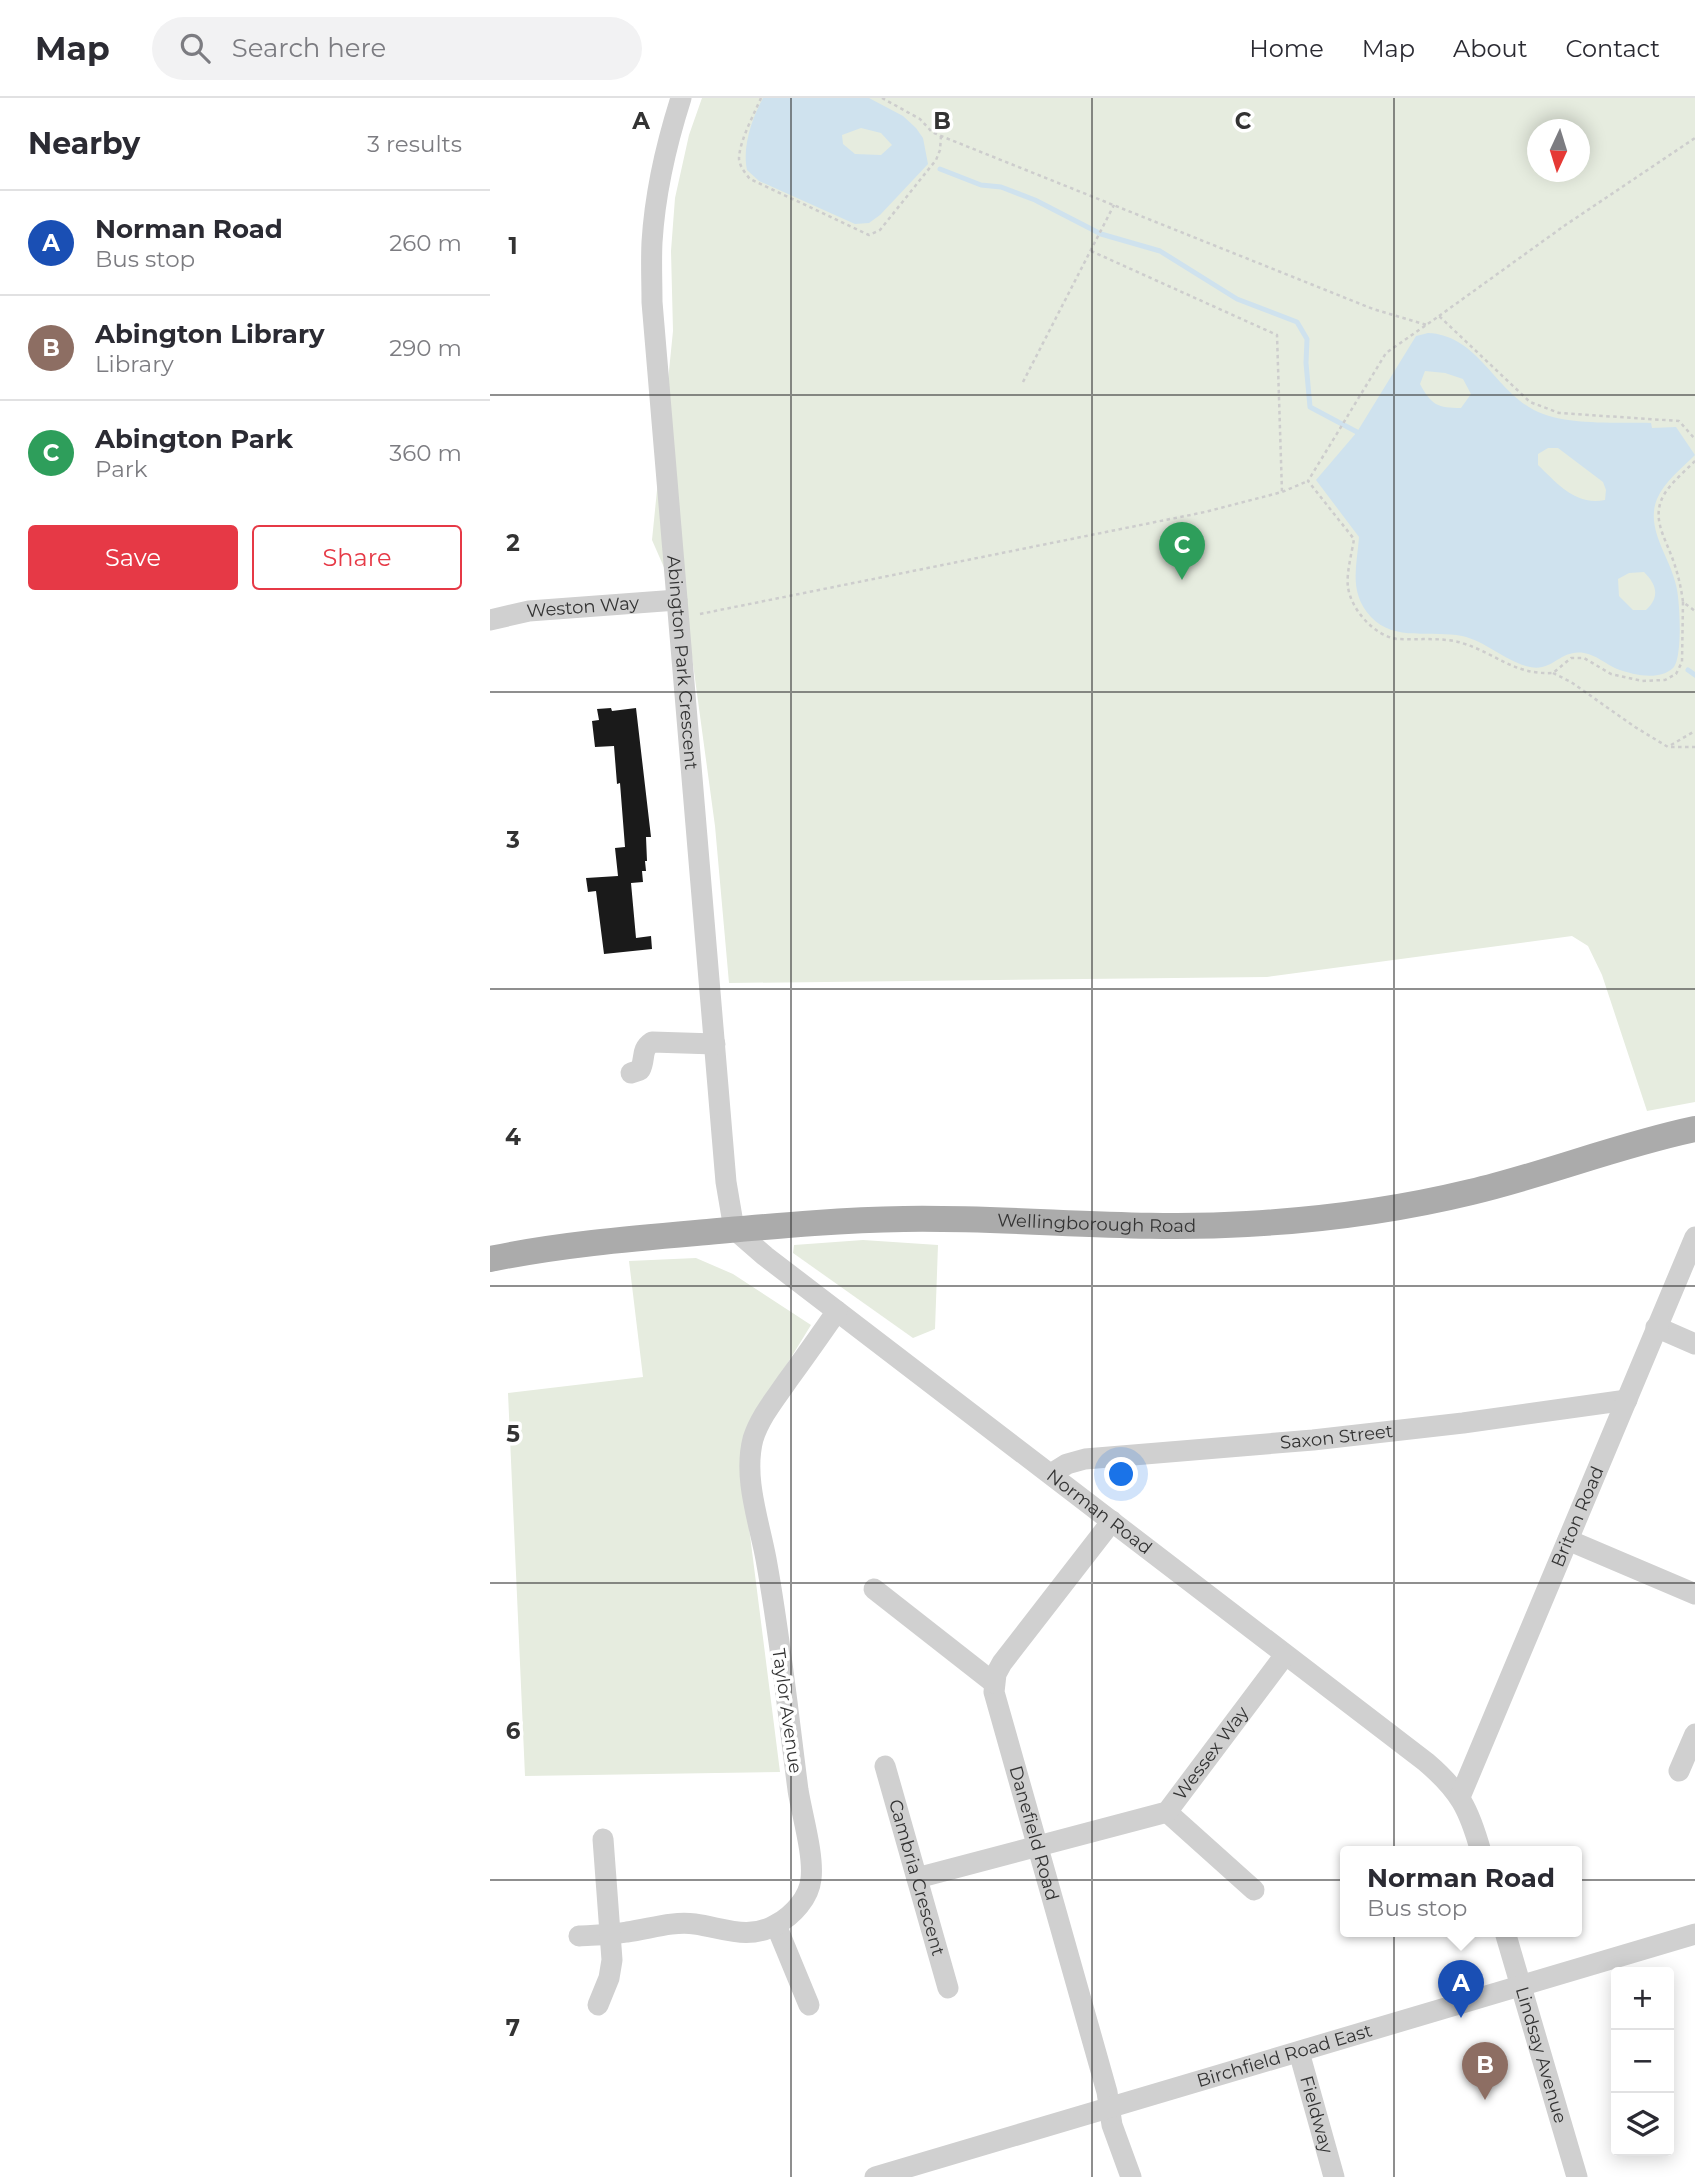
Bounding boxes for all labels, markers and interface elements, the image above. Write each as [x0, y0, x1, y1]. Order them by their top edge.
search box [152, 17, 642, 80]
text: Map [35, 28, 110, 68]
icon: search [176, 29, 214, 67]
text: Search here [232, 32, 386, 64]
text: Home [1249, 34, 1324, 63]
text: Map [1362, 34, 1415, 63]
text: About [1453, 34, 1527, 63]
text: Contact [1565, 34, 1660, 63]
text: A [631, 107, 650, 135]
text: B [933, 107, 951, 135]
text: C [1235, 107, 1252, 135]
north arrow [1527, 119, 1590, 182]
text: Nearby [28, 125, 140, 162]
text: 3 results [367, 130, 462, 158]
text: Norman Road [95, 213, 283, 245]
text: A [42, 229, 60, 257]
text: 260 m [389, 229, 462, 257]
text: 1 [508, 232, 518, 260]
text: Bus stop [95, 245, 195, 273]
text: Abington Library [95, 318, 325, 350]
text: B [42, 334, 60, 362]
text: 290 m [389, 334, 462, 362]
text: Library [95, 350, 174, 378]
text: Abington Park [95, 423, 293, 455]
text: C [43, 439, 59, 467]
text: 360 m [389, 439, 462, 467]
text: Park [95, 455, 148, 483]
pin: C [1159, 522, 1205, 580]
button: Save [28, 525, 238, 590]
button: Share [252, 525, 462, 590]
text: 2 [506, 529, 520, 557]
street label: Abington Park Crescent [662, 554, 702, 771]
street label: Weston Way [526, 592, 640, 622]
text: 3 [505, 826, 520, 854]
text: 4 [505, 1123, 521, 1151]
street label: Wellingborough Road [997, 1209, 1196, 1237]
text: 5 [506, 1420, 520, 1448]
street label: Saxon Street [1279, 1420, 1394, 1454]
your location [1104, 1457, 1138, 1491]
street label: Briton Road [1547, 1463, 1609, 1571]
street label: Norman Road [1042, 1465, 1156, 1559]
street label: Taylor Avenue [767, 1647, 807, 1775]
street label: Wessex Way [1169, 1702, 1254, 1804]
text: 6 [506, 1717, 521, 1745]
street label: Danefield Road [1004, 1763, 1063, 1903]
street label: Cambria Crescent [884, 1797, 949, 1958]
popup [1340, 1846, 1582, 1937]
text: Norman Road [1367, 1862, 1555, 1894]
text: Bus stop [1367, 1894, 1467, 1922]
pin: A [1438, 1960, 1484, 2018]
map controls [1611, 1967, 1674, 2156]
button: + [1611, 1967, 1674, 2030]
street label: Lindsay Avenue [1511, 1984, 1572, 2126]
text: 7 [506, 2014, 520, 2042]
street label: Birchfield Road East [1194, 2019, 1375, 2092]
button: − [1611, 2030, 1674, 2093]
pin: B [1462, 2042, 1508, 2100]
street label: Fieldway [1295, 2073, 1338, 2156]
button: layers [1611, 2093, 1674, 2156]

